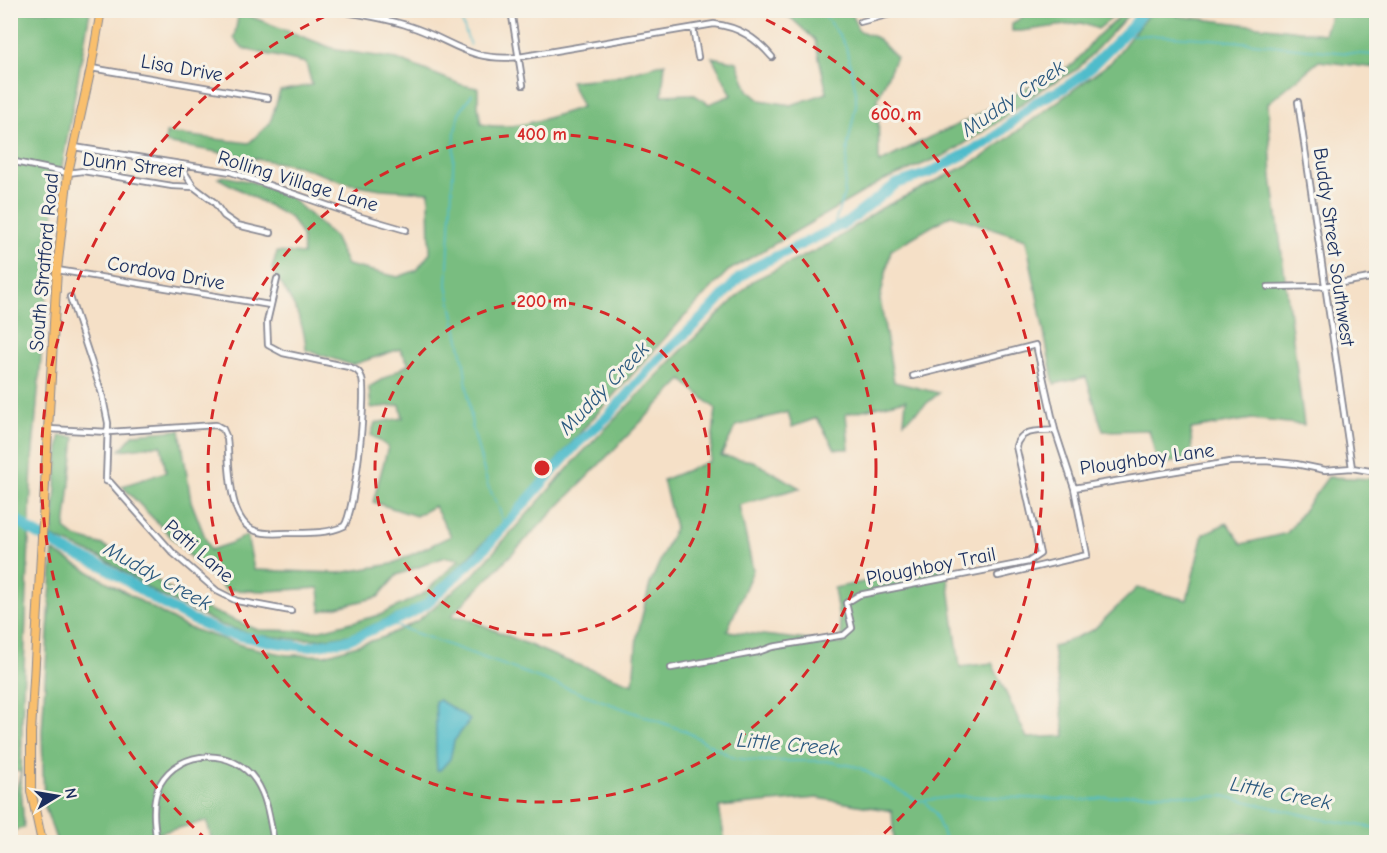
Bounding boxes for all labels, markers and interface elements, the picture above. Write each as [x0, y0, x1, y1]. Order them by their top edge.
street label: Lisa Drive [139, 49, 225, 87]
water label: Muddy Creek [956, 54, 1070, 142]
text: 600 m [871, 104, 921, 125]
text: 400 m [517, 124, 567, 145]
street label: Rolling Village Lane [215, 146, 381, 216]
street label: Buddy Street Southwest [1309, 146, 1359, 349]
street label: Dunn Street [81, 147, 186, 183]
street label: South Stratford Road [25, 172, 63, 352]
street label: Cordova Drive [105, 251, 227, 295]
text: 200 m [517, 291, 567, 312]
water label: Muddy Creek [553, 336, 655, 440]
street label: Ploughboy Lane [1078, 438, 1216, 480]
centre of rings [532, 458, 552, 478]
street label: Patti Lane [160, 515, 238, 587]
water label: Muddy Creek [99, 536, 217, 616]
street label: Ploughboy Trail [864, 542, 998, 590]
water label: Little Creek [736, 728, 841, 760]
north arrow [27, 766, 87, 826]
water label: Little Creek [1228, 771, 1334, 815]
text: N [61, 786, 81, 800]

